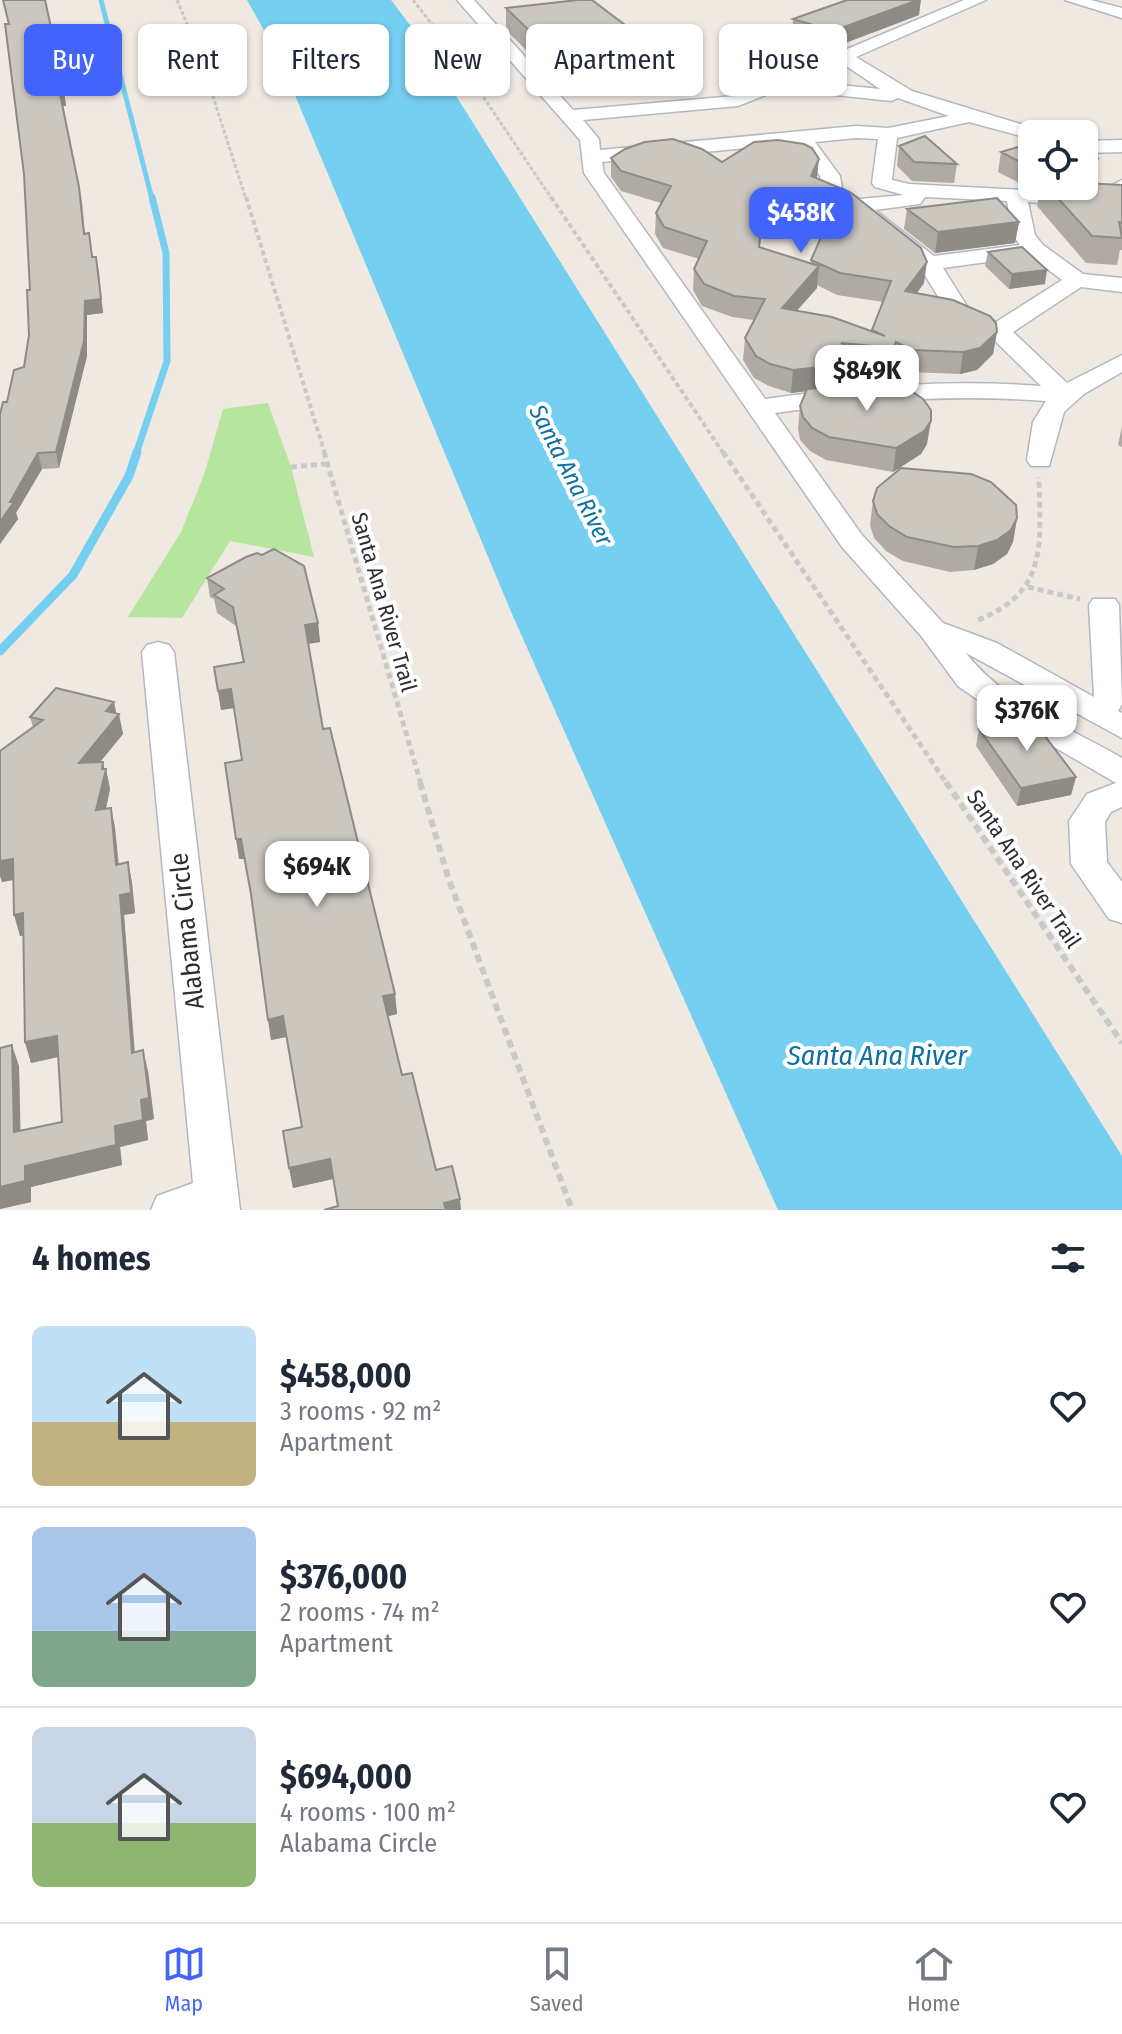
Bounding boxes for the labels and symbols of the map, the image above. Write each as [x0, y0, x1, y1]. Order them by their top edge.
pin: $458K [745, 187, 857, 255]
pin: $849K [811, 345, 923, 413]
water label: Santa Ana River [523, 399, 619, 551]
street label: Santa Ana River Trail [346, 509, 423, 695]
pin: $376K [971, 685, 1083, 753]
street label: Santa Ana River Trail [961, 785, 1087, 953]
pin: $694K [261, 841, 373, 909]
street label: Alabama Circle [163, 851, 211, 1011]
water label: Santa Ana River [786, 1039, 968, 1072]

